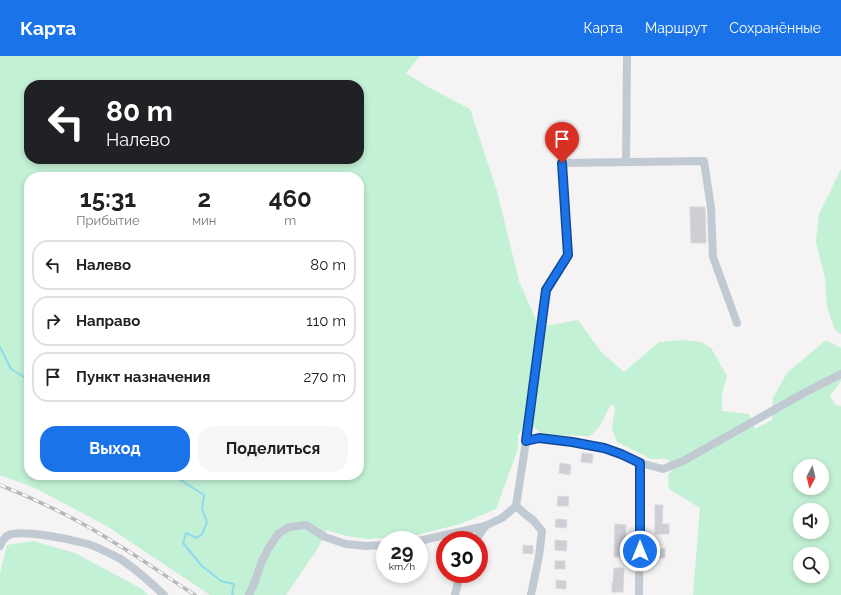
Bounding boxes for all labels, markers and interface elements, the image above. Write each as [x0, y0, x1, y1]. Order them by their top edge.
text: Карта [20, 17, 76, 39]
text: Карта [584, 20, 623, 36]
text: Маршрут [645, 20, 707, 36]
text: Сохранённые [729, 20, 821, 36]
text: 80 m [106, 95, 173, 128]
icon: left [40, 96, 92, 148]
pin [545, 122, 579, 163]
icon: arrive [551, 128, 573, 150]
text: Налево [106, 129, 170, 150]
text: 15:31 [80, 184, 136, 213]
text: 2 [197, 184, 211, 213]
text: 460 [269, 184, 312, 213]
text: Прибытие [76, 213, 140, 228]
text: мин [192, 213, 216, 228]
text: m [284, 213, 296, 228]
icon: left [42, 254, 64, 276]
text: Налево [76, 256, 131, 274]
text: 80 m [310, 256, 346, 274]
icon: right [42, 310, 64, 332]
text: Направо [76, 312, 140, 330]
text: 110 m [306, 312, 346, 330]
icon: arrive [42, 366, 64, 388]
text: Пункт назначения [76, 368, 210, 386]
text: 270 m [303, 368, 346, 386]
button: Выход [40, 426, 190, 472]
button: Поделиться [198, 426, 348, 472]
north arrow [793, 459, 829, 495]
map controls [793, 459, 829, 583]
button: sound [793, 503, 829, 539]
position arrow [619, 530, 661, 572]
speed limit sign: 30 [436, 531, 488, 583]
text: 29 [390, 540, 414, 564]
button: search [793, 547, 829, 583]
text: km/h [389, 561, 415, 572]

